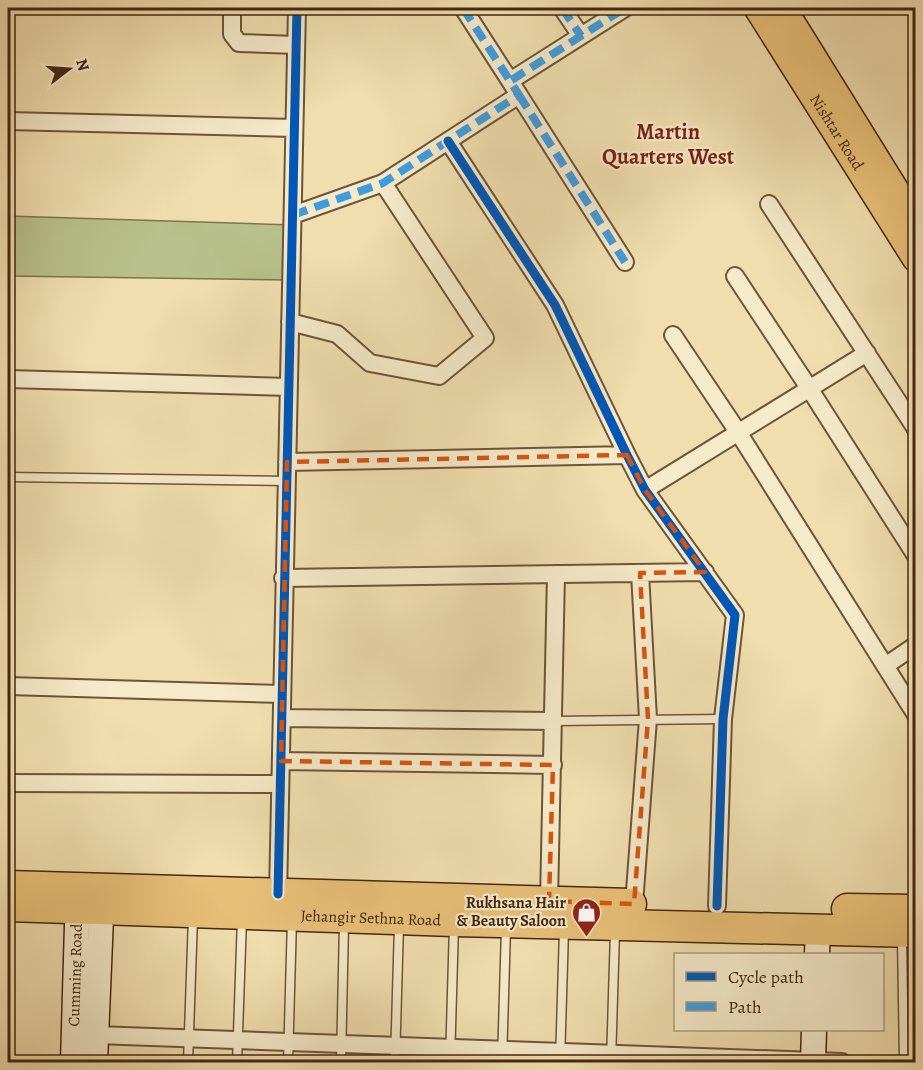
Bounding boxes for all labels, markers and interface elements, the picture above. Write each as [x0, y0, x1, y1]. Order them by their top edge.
north arrow [39, 39, 99, 99]
text: N [70, 56, 95, 74]
street label: Nishtar Road [804, 90, 869, 175]
district label: Martin Quarters West [602, 117, 735, 172]
place label: Rukhsana Hair & Beauty Saloon [457, 892, 566, 932]
shop icon: Rukhsana Hair & Beauty Saloon [571, 896, 603, 938]
street label: Jehangir Sethna Road [300, 905, 442, 932]
street label: Cumming Road [63, 923, 88, 1027]
legend [674, 953, 884, 1031]
text: Cycle path [728, 965, 804, 989]
text: Path [728, 995, 762, 1019]

